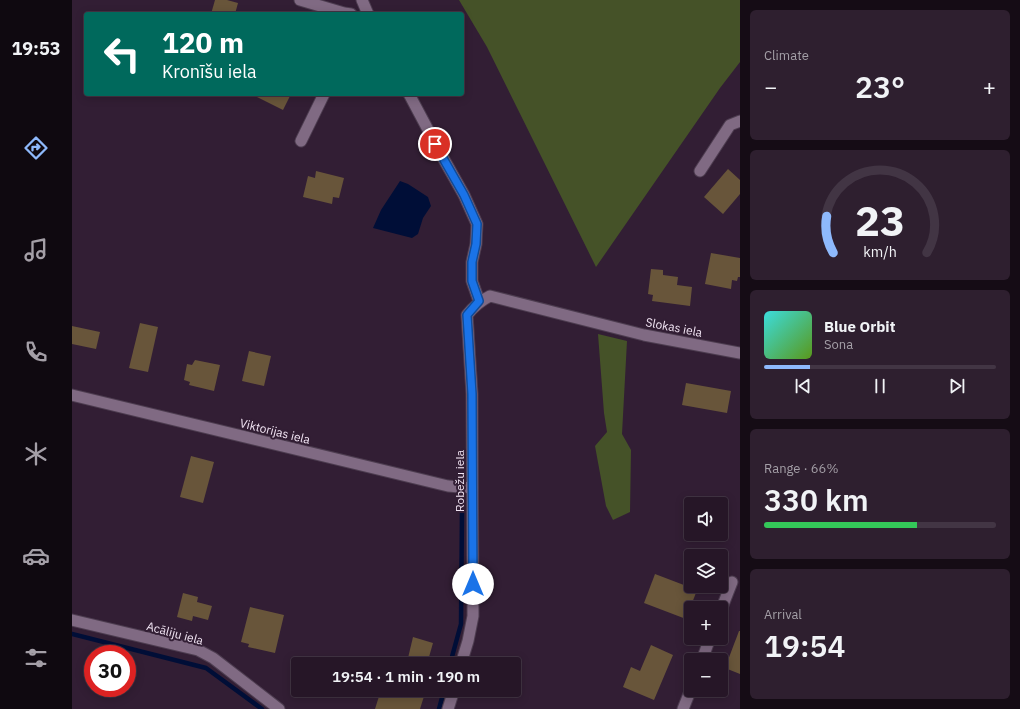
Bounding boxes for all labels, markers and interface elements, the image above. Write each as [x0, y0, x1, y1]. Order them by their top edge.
text: 120 m [162, 24, 244, 61]
icon: left [96, 28, 148, 80]
text: 19:53 [11, 37, 61, 60]
text: Climate [764, 47, 809, 64]
text: Kronīšu iela [162, 60, 257, 83]
text: 23° [855, 67, 905, 106]
text: − [764, 72, 777, 101]
text: + [983, 72, 996, 101]
pin [418, 127, 452, 161]
icon: arrive [424, 133, 446, 155]
icon: directions [22, 134, 50, 162]
text: 23 [855, 192, 905, 246]
icon: music [22, 236, 50, 264]
text: km/h [863, 241, 897, 260]
street label: Slokas iela [644, 314, 704, 340]
text: Blue Orbit [824, 317, 895, 336]
text: Sona [824, 336, 853, 353]
icon: phone [22, 338, 50, 366]
icon: previous [792, 375, 814, 397]
icon: pause [869, 375, 891, 397]
icon: next [946, 375, 968, 397]
street label: Viktorijas iela [238, 415, 312, 447]
icon: climate [22, 440, 50, 468]
street label: Robežu iela [452, 449, 467, 512]
text: Range · 66% [764, 460, 838, 477]
text: 330 km [764, 480, 869, 519]
map controls [684, 497, 728, 697]
button: sound [684, 497, 728, 541]
icon: car [22, 542, 50, 570]
button: layers [684, 549, 728, 593]
position arrow [452, 563, 494, 605]
button: + [684, 601, 728, 645]
text: Arrival [764, 606, 802, 623]
street label: Acāliju iela [145, 618, 206, 648]
text: 19:54 [764, 626, 846, 665]
icon: filters [22, 644, 50, 672]
speed limit sign: 30 [84, 645, 136, 697]
button: − [684, 653, 728, 697]
text: 19:54 · 1 min · 190 m [332, 667, 480, 686]

